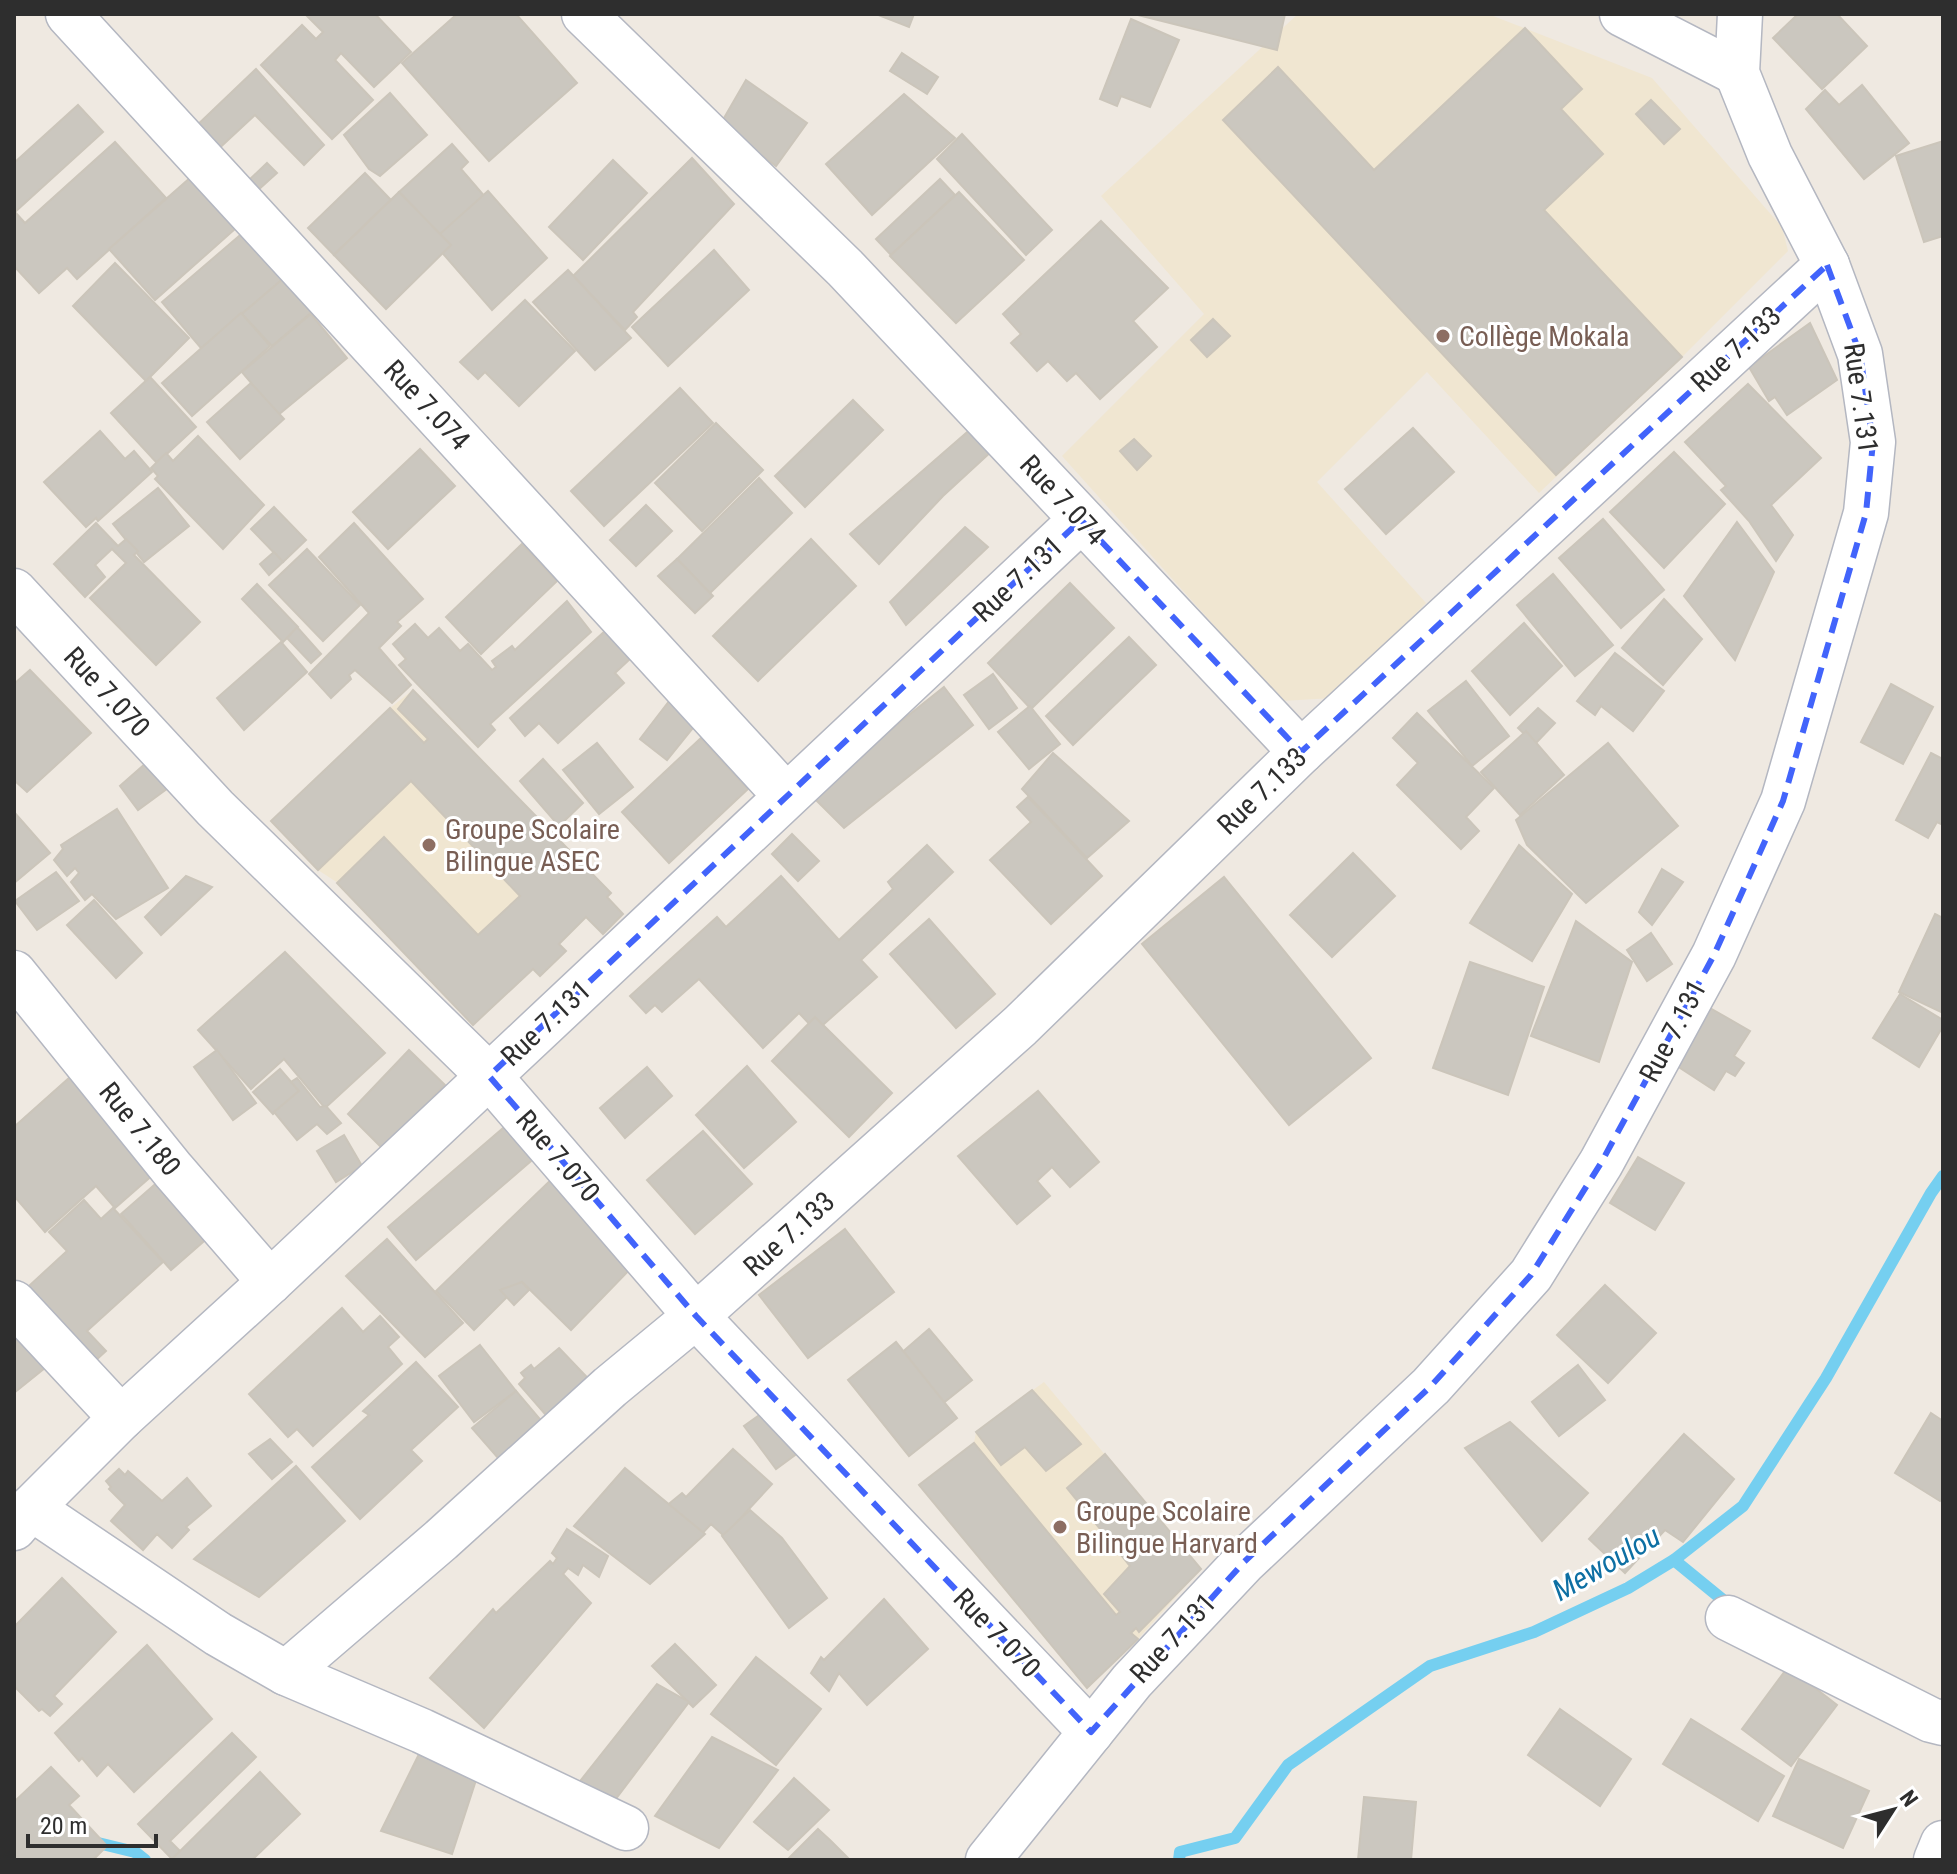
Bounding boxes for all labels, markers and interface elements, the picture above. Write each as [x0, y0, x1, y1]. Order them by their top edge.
street label: Rue 7.133 [1684, 299, 1788, 399]
place label: Collège Mokala [1459, 320, 1629, 353]
marker: Collège Mokala [1434, 327, 1452, 345]
street label: Rue 7.131 [1837, 341, 1885, 455]
street label: Rue 7.074 [377, 353, 477, 457]
street label: Rue 7.074 [1013, 448, 1113, 552]
street label: Rue 7.131 [966, 529, 1070, 629]
street label: Rue 7.070 [57, 640, 157, 744]
street label: Rue 7.133 [1211, 741, 1313, 841]
place label: Groupe Scolaire Bilingue ASEC [445, 813, 620, 878]
marker: Groupe Scolaire Bilingue ASEC [420, 836, 438, 854]
street label: Rue 7.131 [494, 973, 598, 1073]
street label: Rue 7.131 [1632, 974, 1714, 1088]
street label: Rue 7.180 [92, 1076, 188, 1182]
street label: Rue 7.070 [509, 1103, 607, 1209]
street label: Rue 7.133 [737, 1185, 841, 1283]
place label: Groupe Scolaire Bilingue Harvard [1076, 1495, 1258, 1560]
marker: Groupe Scolaire Bilingue Harvard [1051, 1518, 1069, 1536]
water label: Mewoulou [1546, 1518, 1666, 1608]
street label: Rue 7.070 [947, 1582, 1047, 1684]
street label: Rue 7.131 [1123, 1586, 1223, 1690]
north arrow [1853, 1770, 1933, 1850]
text: N [1895, 1786, 1923, 1811]
scale bar [28, 1798, 156, 1848]
text: 20 m [40, 1812, 87, 1840]

